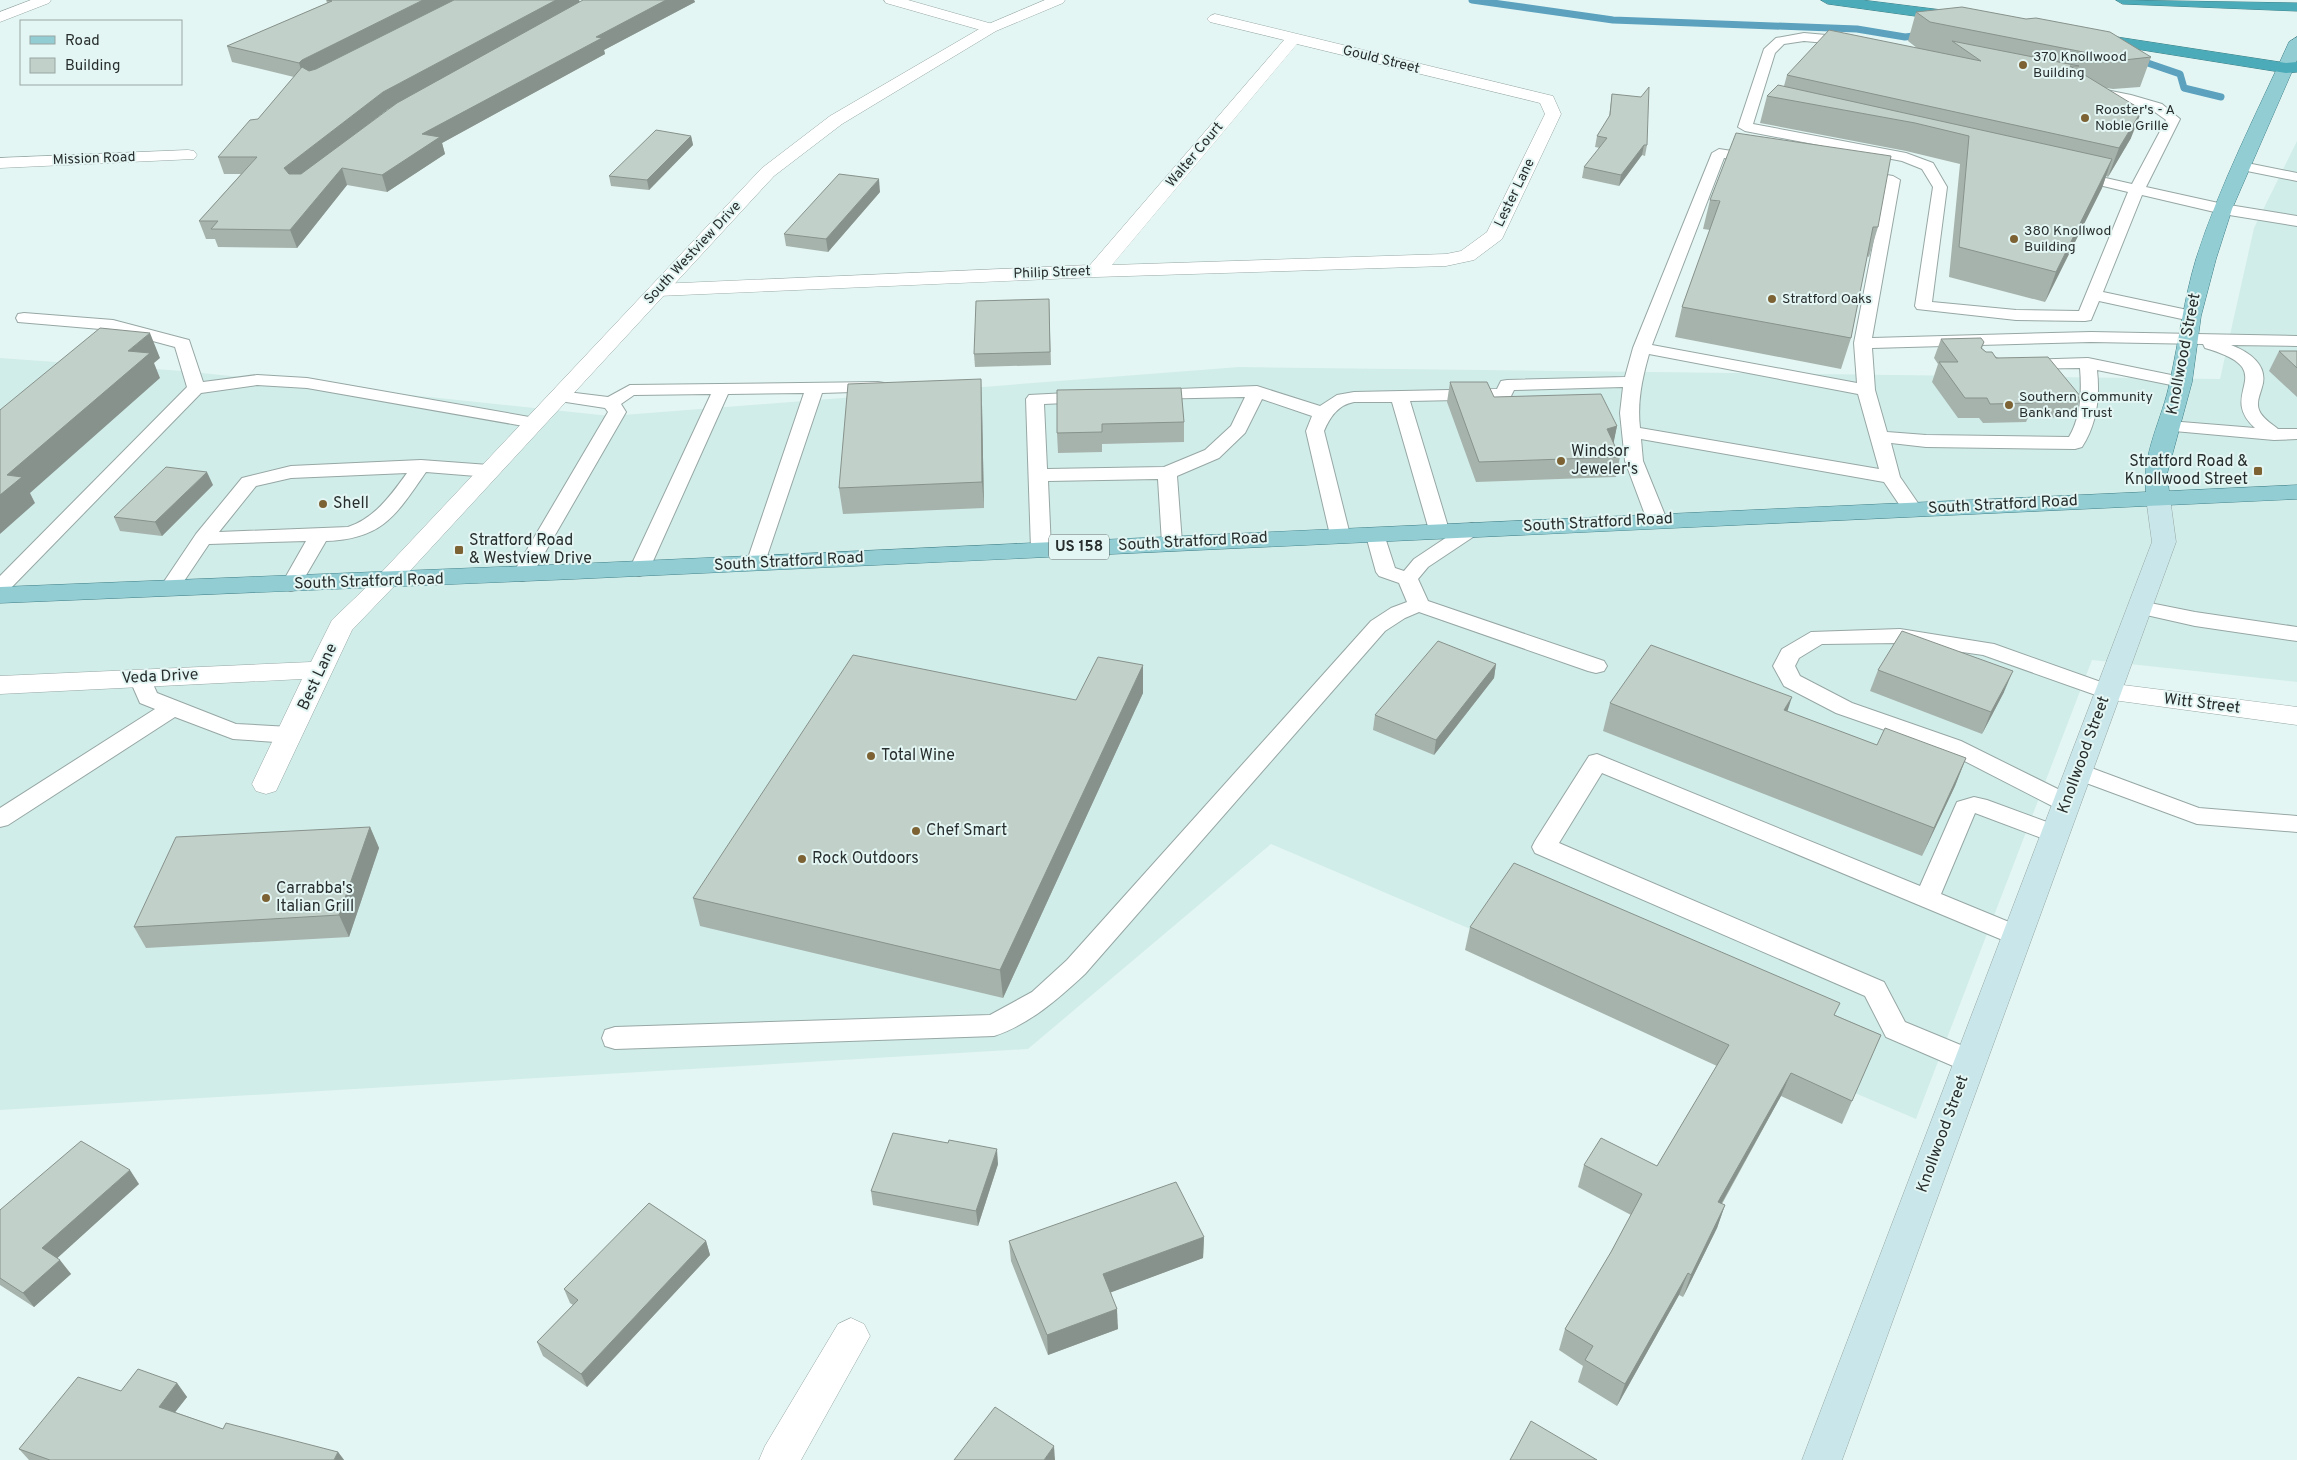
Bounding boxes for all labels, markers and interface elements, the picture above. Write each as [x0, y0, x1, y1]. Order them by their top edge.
legend [20, 20, 182, 85]
text: Road [65, 32, 100, 51]
street label: Gould Street [1341, 42, 1421, 78]
place label: 370 Knollwood Building [2033, 49, 2127, 82]
text: Building [65, 57, 120, 76]
marker: 370 Knollwood Building [2017, 59, 2029, 71]
place label: Rooster's - A Noble Grille [2095, 102, 2175, 135]
marker: Rooster's - A Noble Grille [2079, 112, 2091, 124]
street label: Walter Court [1163, 119, 1227, 191]
street label: Mission Road [52, 149, 136, 169]
street label: Lester Lane [1491, 156, 1539, 230]
street label: South Westview Drive [641, 198, 745, 308]
place label: 380 Knollwod Building [2024, 223, 2111, 256]
marker: 380 Knollwod Building [2008, 233, 2020, 245]
street label: Philip Street [1013, 263, 1091, 283]
place label: Stratford Oaks [1782, 291, 1872, 308]
street label: Knollwood Street [2162, 291, 2206, 417]
marker: Stratford Oaks [1766, 293, 1778, 305]
place label: Southern Community Bank and Trust [2019, 389, 2153, 422]
marker: Southern Community Bank and Trust [2003, 399, 2015, 411]
place label: Windsor Jeweler's [1571, 442, 1638, 480]
place label: Stratford Road & Knollwood Street [2124, 452, 2248, 490]
marker: Windsor Jeweler's [1555, 455, 1567, 467]
marker: Stratford Road & Knollwood Street [2252, 465, 2264, 477]
street label: South Stratford Road [1928, 491, 2078, 519]
place label: Shell [333, 494, 369, 514]
marker: Shell [317, 498, 329, 510]
street label: South Stratford Road [1523, 509, 1673, 537]
street label: South Stratford Road [1118, 528, 1268, 556]
place label: Stratford Road & Westview Drive [469, 531, 592, 569]
road number: US 158 [1049, 534, 1109, 560]
marker: Stratford Road & Westview Drive [453, 544, 465, 556]
street label: South Stratford Road [714, 548, 864, 576]
street label: South Stratford Road [294, 569, 444, 595]
street label: Best Lane [294, 640, 342, 714]
street label: Veda Drive [121, 665, 199, 689]
street label: Witt Street [2162, 689, 2242, 719]
street label: Knollwood Street [2053, 694, 2115, 816]
place label: Total Wine [881, 746, 955, 766]
marker: Total Wine [865, 750, 877, 762]
place label: Chef Smart [926, 821, 1007, 841]
marker: Chef Smart [910, 825, 922, 837]
place label: Rock Outdoors [812, 849, 919, 869]
marker: Rock Outdoors [796, 853, 808, 865]
place label: Carrabba's Italian Grill [276, 879, 354, 917]
marker: Carrabba's Italian Grill [260, 892, 272, 904]
street label: Knollwood Street [1912, 1073, 1974, 1195]

